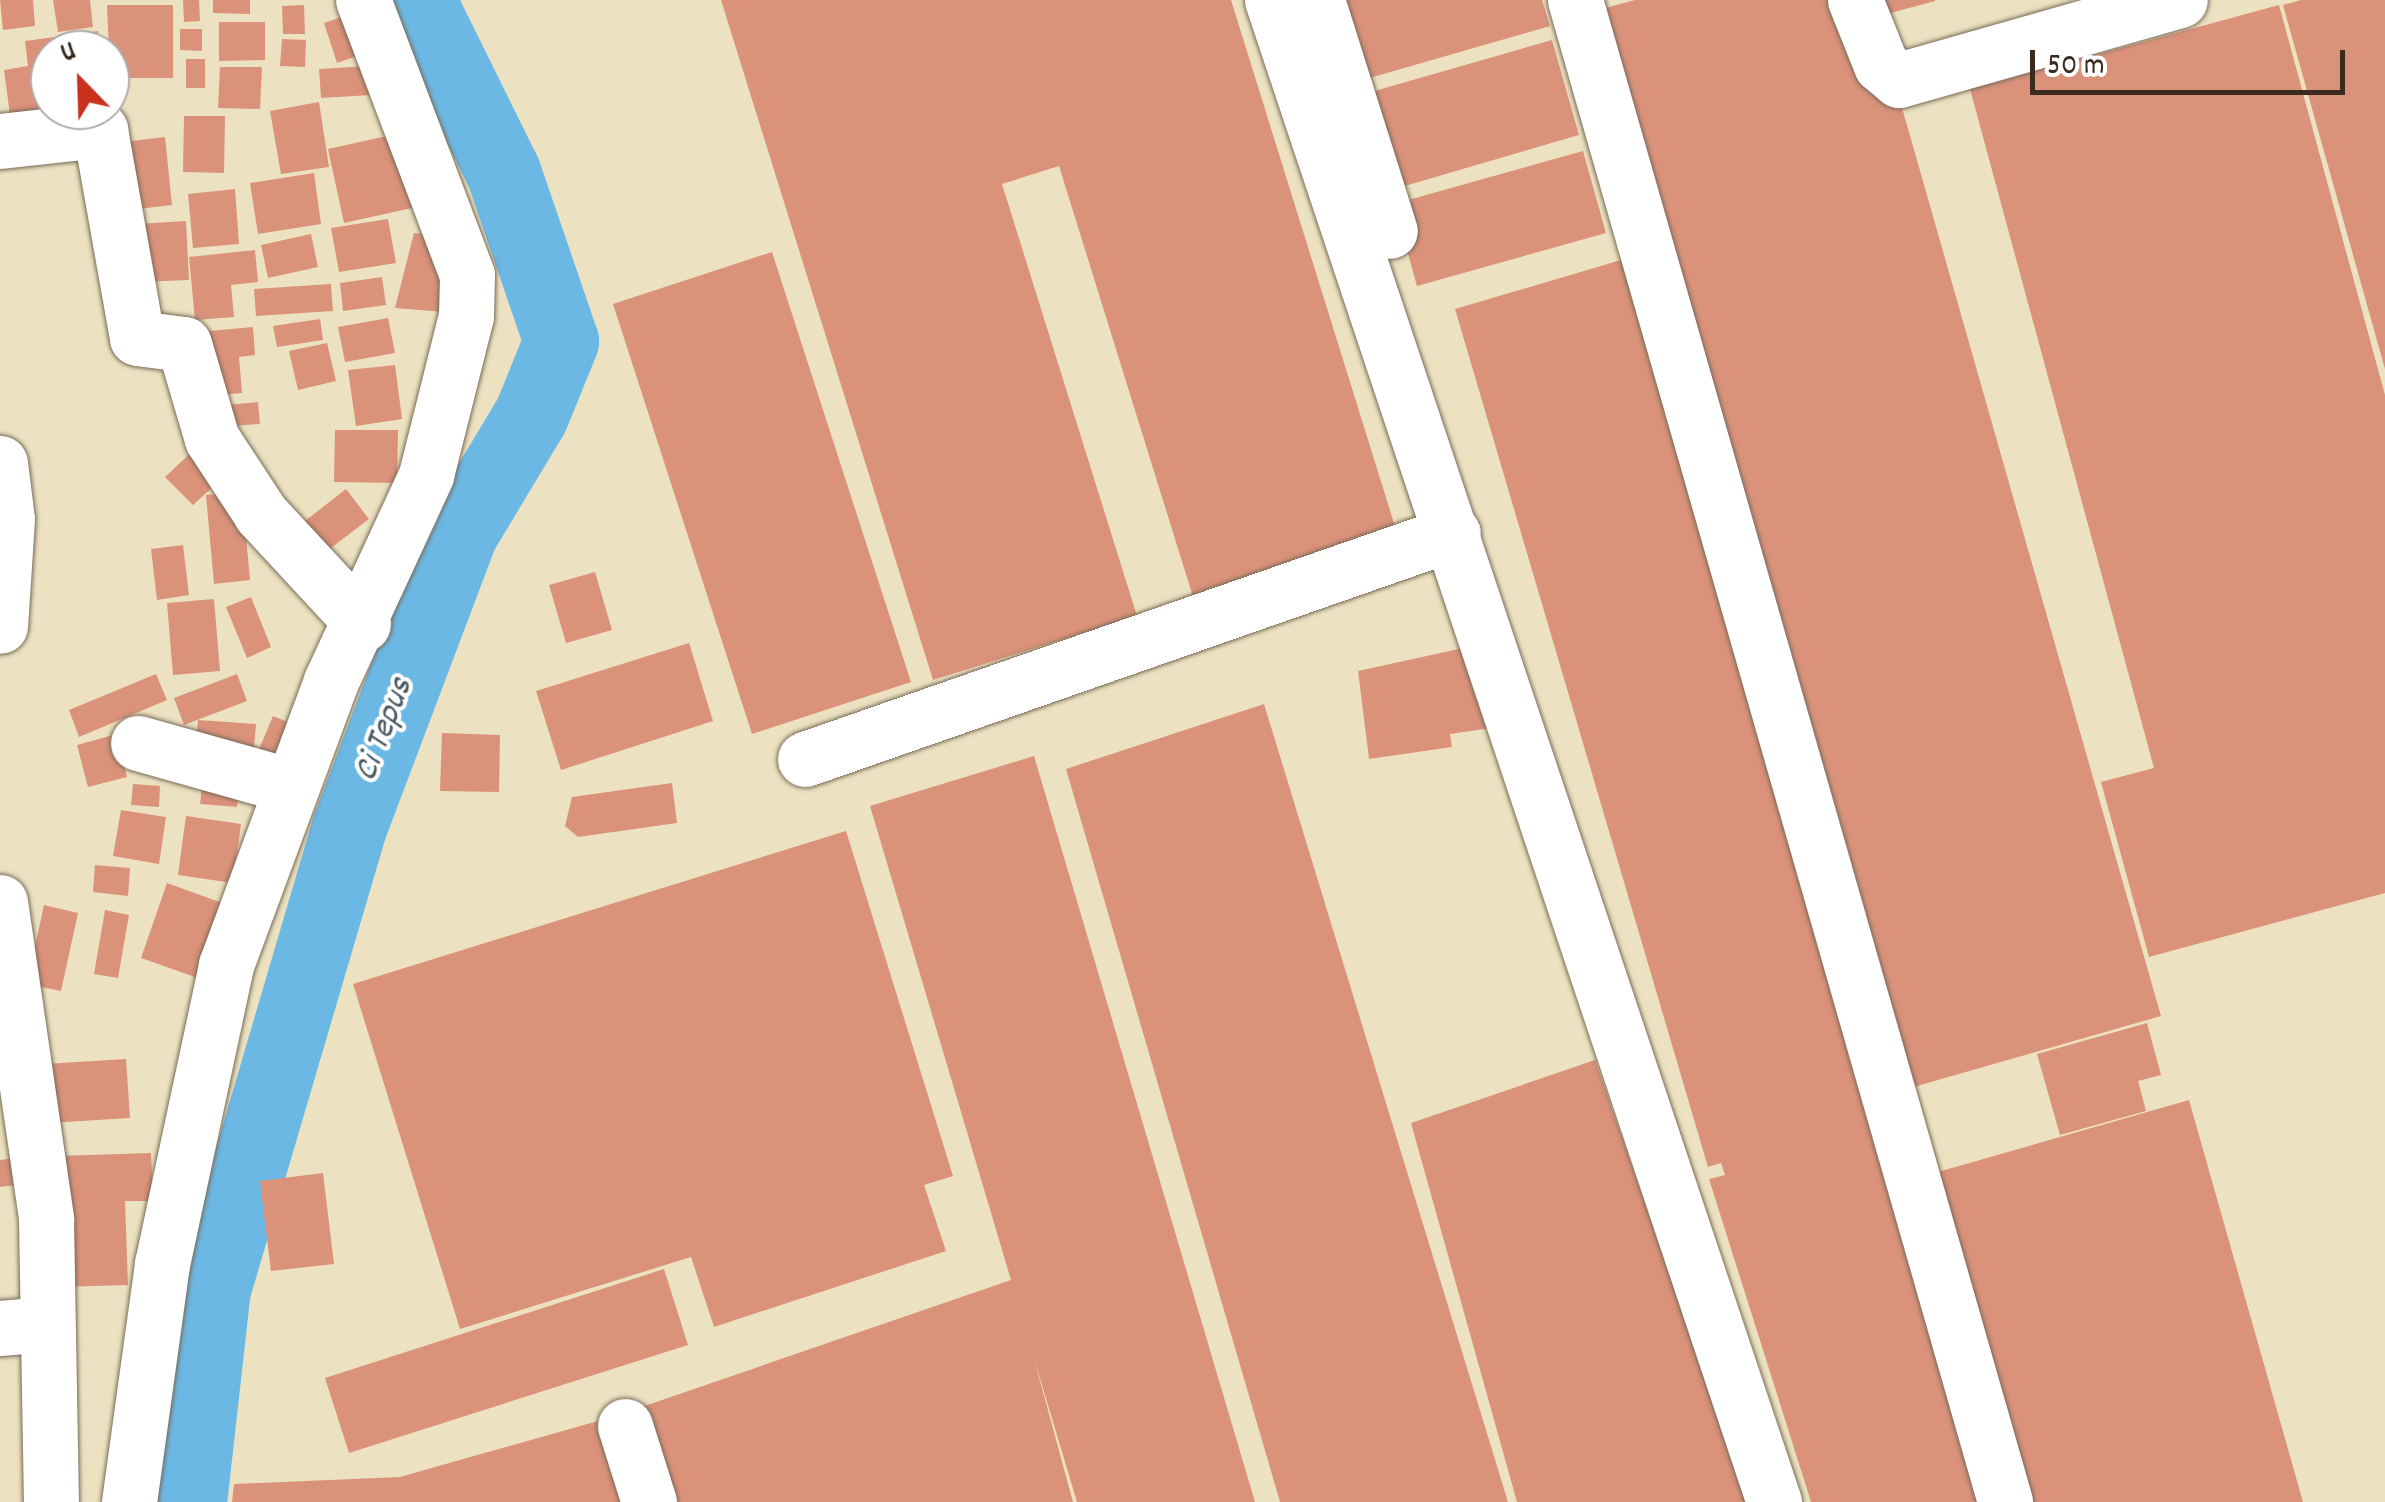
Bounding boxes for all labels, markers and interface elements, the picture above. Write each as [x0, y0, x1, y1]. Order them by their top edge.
north arrow [30, 30, 130, 130]
scale bar [2035, 30, 2350, 92]
text: U [55, 33, 83, 75]
text: 50 m [2047, 46, 2105, 89]
water label: Ci Tepus [346, 672, 424, 788]

